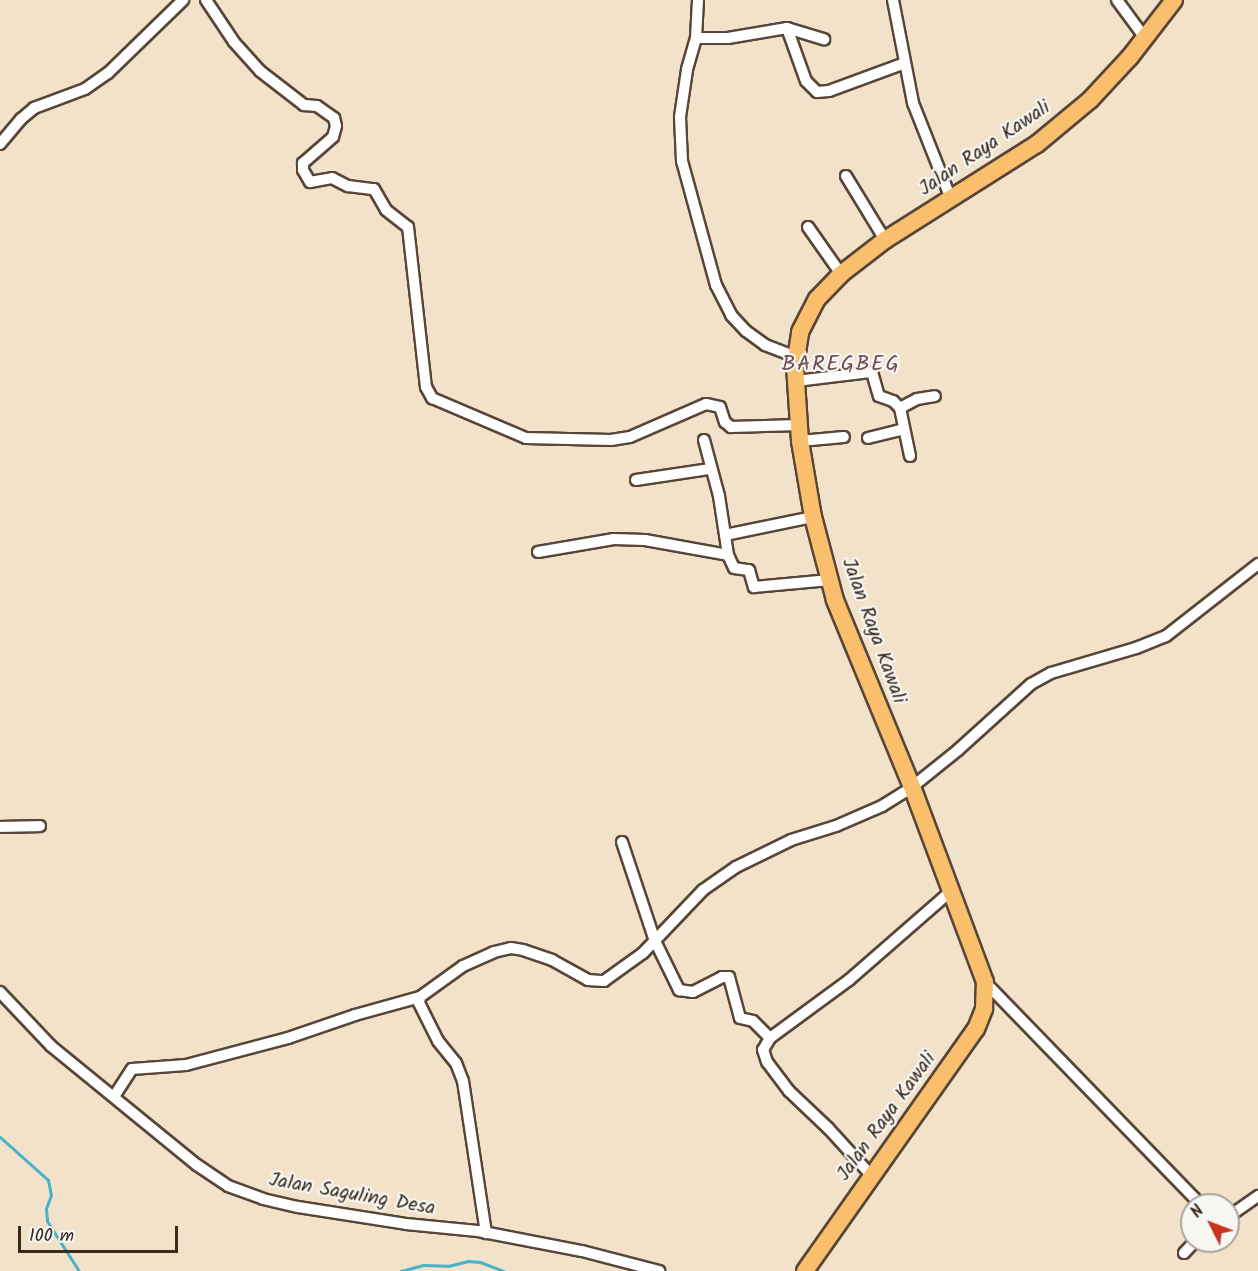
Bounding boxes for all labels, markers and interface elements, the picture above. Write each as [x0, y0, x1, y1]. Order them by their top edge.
street label: Jalan Raya Kawali [915, 96, 1055, 202]
district label: BAREGBEG [782, 352, 900, 378]
street label: Jalan Raya Kawali [836, 555, 910, 707]
street label: Jalan Raya Kawali [832, 1048, 942, 1186]
street label: Jalan Saguling Desa [267, 1169, 437, 1221]
north arrow [1180, 1193, 1240, 1253]
text: N [1185, 1200, 1210, 1224]
scale bar [21, 1214, 182, 1252]
text: 100 m [29, 1222, 74, 1251]

